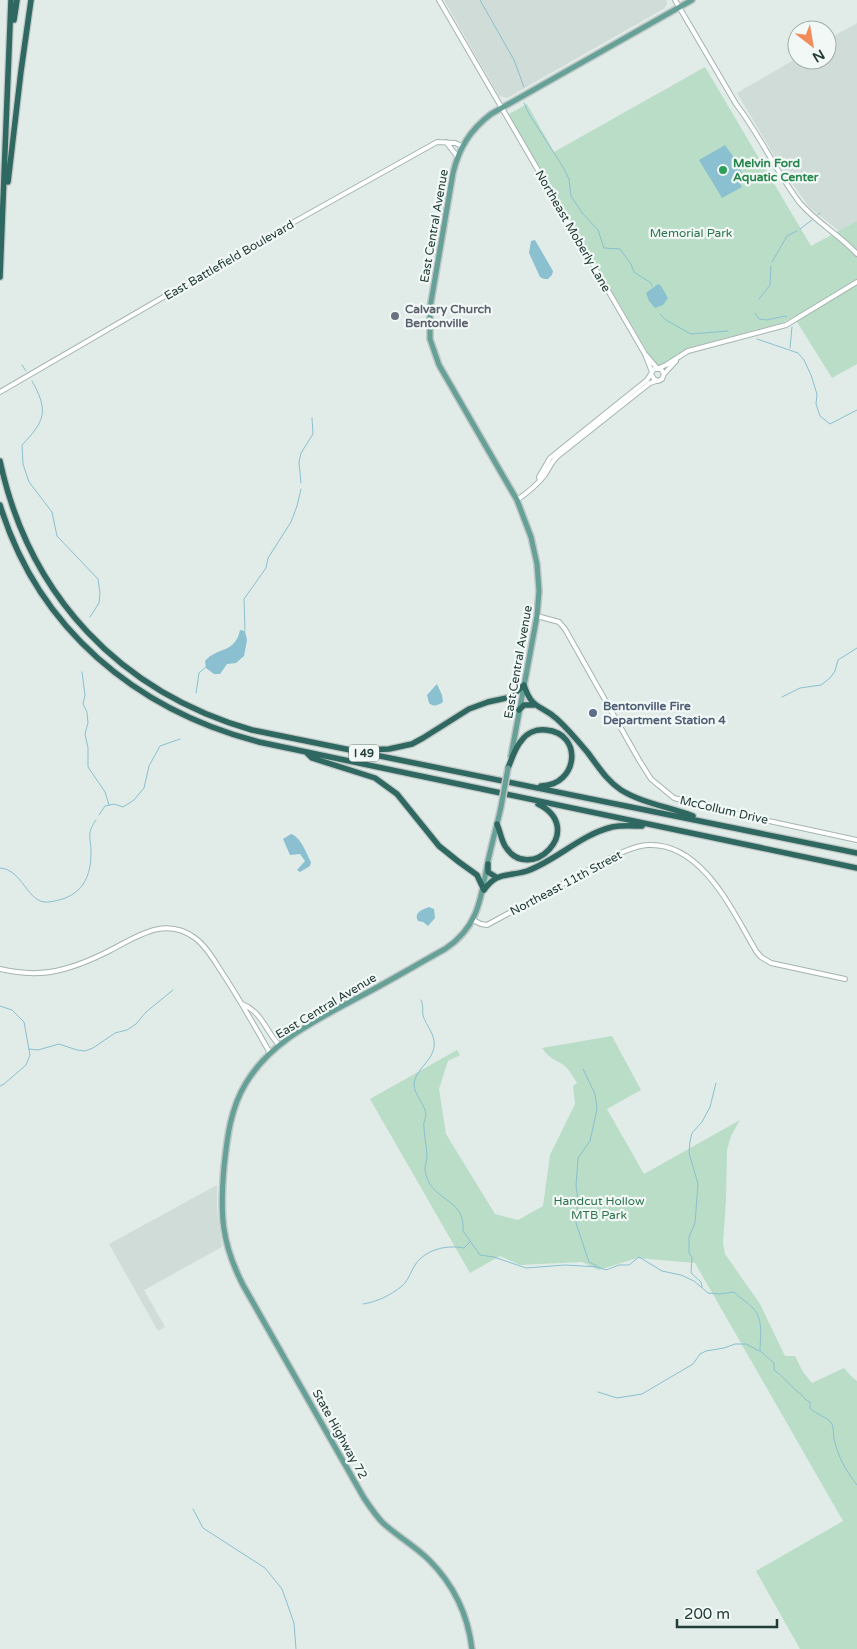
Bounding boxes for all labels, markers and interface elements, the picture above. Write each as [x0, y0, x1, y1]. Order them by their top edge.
north arrow [787, 20, 837, 70]
text: N [809, 46, 828, 66]
place label: Melvin Ford Aquatic Center [733, 156, 819, 185]
marker: Melvin Ford Aquatic Center [717, 164, 729, 176]
street label: East Central Avenue [417, 168, 451, 284]
street label: Northeast Moberly Lane [532, 168, 614, 295]
street label: East Battlefield Boulevard [162, 217, 296, 303]
park label: Memorial Park [650, 226, 733, 240]
place label: Calvary Church Bentonville [405, 302, 491, 330]
marker: Calvary Church Bentonville [389, 310, 401, 322]
street label: East Central Avenue [501, 604, 535, 720]
place label: Bentonville Fire Department Station 4 [603, 699, 726, 728]
marker: Bentonville Fire Department Station 4 [587, 707, 599, 719]
road number: I 49 [349, 744, 379, 761]
street label: McCollum Drive [679, 793, 770, 827]
street label: Northeast 11th Street [508, 847, 625, 918]
street label: East Central Avenue [273, 970, 379, 1042]
park label: Handcut Hollow MTB Park [554, 1194, 645, 1222]
street label: State Highway 72 [310, 1387, 370, 1481]
scale bar [677, 1596, 777, 1628]
text: 200 m [684, 1605, 730, 1623]

